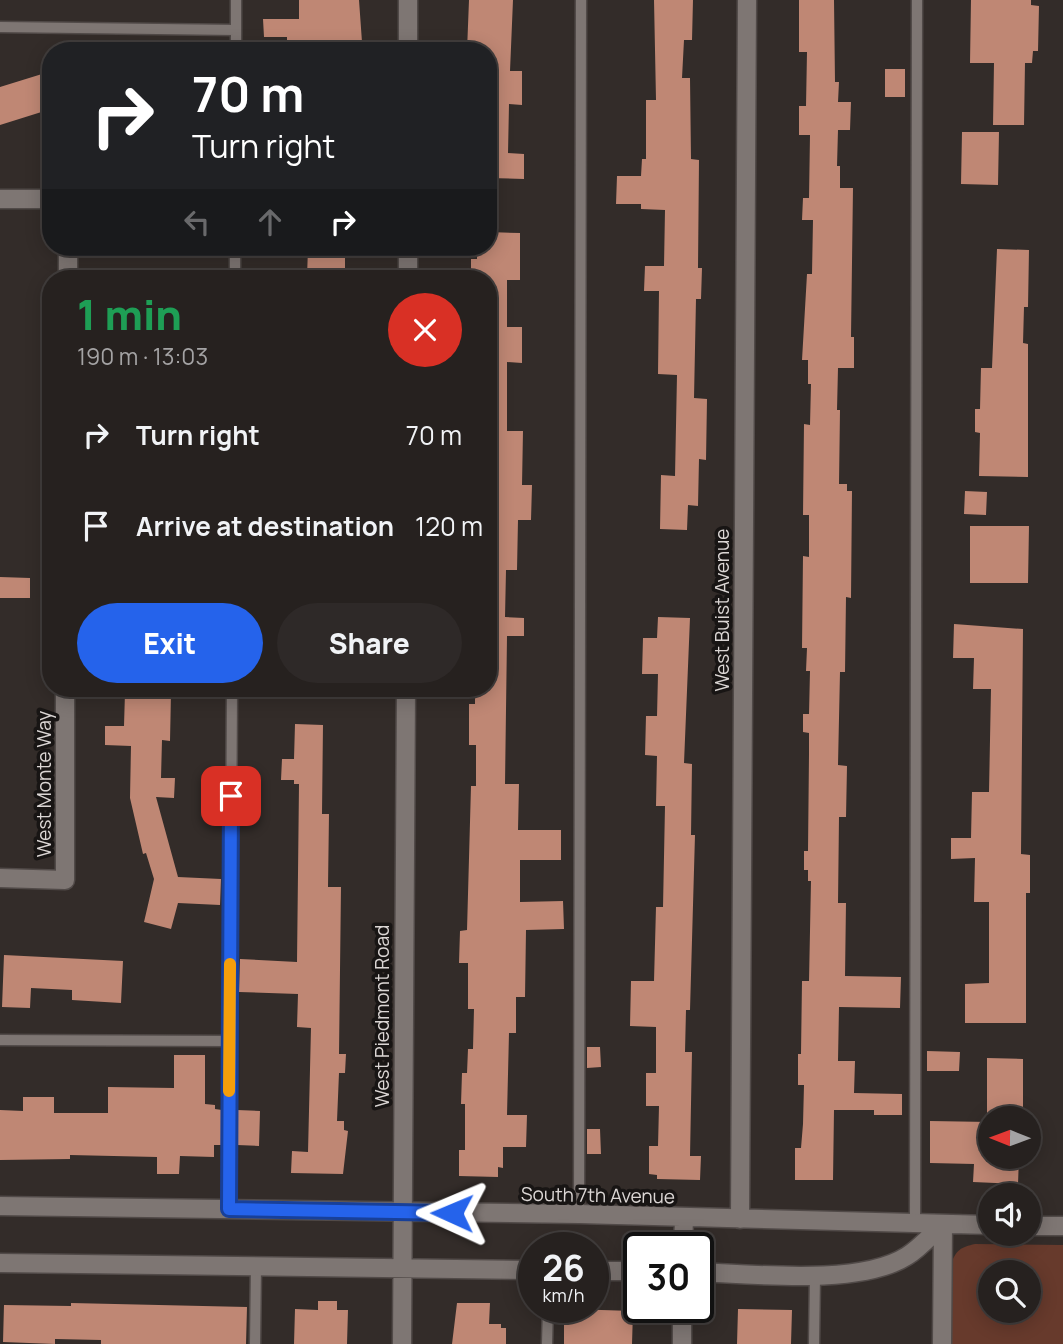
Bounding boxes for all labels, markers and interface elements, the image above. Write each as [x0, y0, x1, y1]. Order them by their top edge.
text: 70 m [192, 60, 304, 127]
icon: right [77, 70, 168, 161]
text: Turn right [192, 124, 335, 168]
icon: left [178, 203, 216, 241]
icon: ahead [251, 203, 289, 241]
icon: right [324, 203, 362, 241]
text: 1 min [77, 285, 182, 343]
button: close [388, 293, 462, 367]
text: 190 m · 13:03 [77, 340, 208, 372]
icon: right [77, 416, 115, 454]
text: Turn right [136, 417, 260, 453]
text: 70 m [406, 417, 462, 453]
icon: arrive [77, 507, 115, 545]
text: Arrive at destination [136, 508, 394, 544]
text: 120 m [415, 508, 483, 544]
street label: West Buist Avenue [709, 529, 735, 691]
button: Exit [77, 603, 263, 683]
button: Share [277, 603, 462, 683]
street label: West Monte Way [31, 711, 57, 857]
pin [201, 766, 261, 826]
icon: arrive [212, 777, 250, 815]
street label: West Piedmont Road [369, 925, 395, 1107]
north arrow [978, 1106, 1041, 1169]
map controls [978, 1106, 1041, 1323]
position arrow [415, 1176, 489, 1250]
street label: South 7th Avenue [521, 1181, 675, 1209]
button: sound [978, 1183, 1041, 1246]
speed limit sign: 30 [623, 1232, 714, 1323]
text: 26 [542, 1244, 585, 1292]
button: search [978, 1260, 1041, 1323]
text: km/h [543, 1283, 584, 1307]

